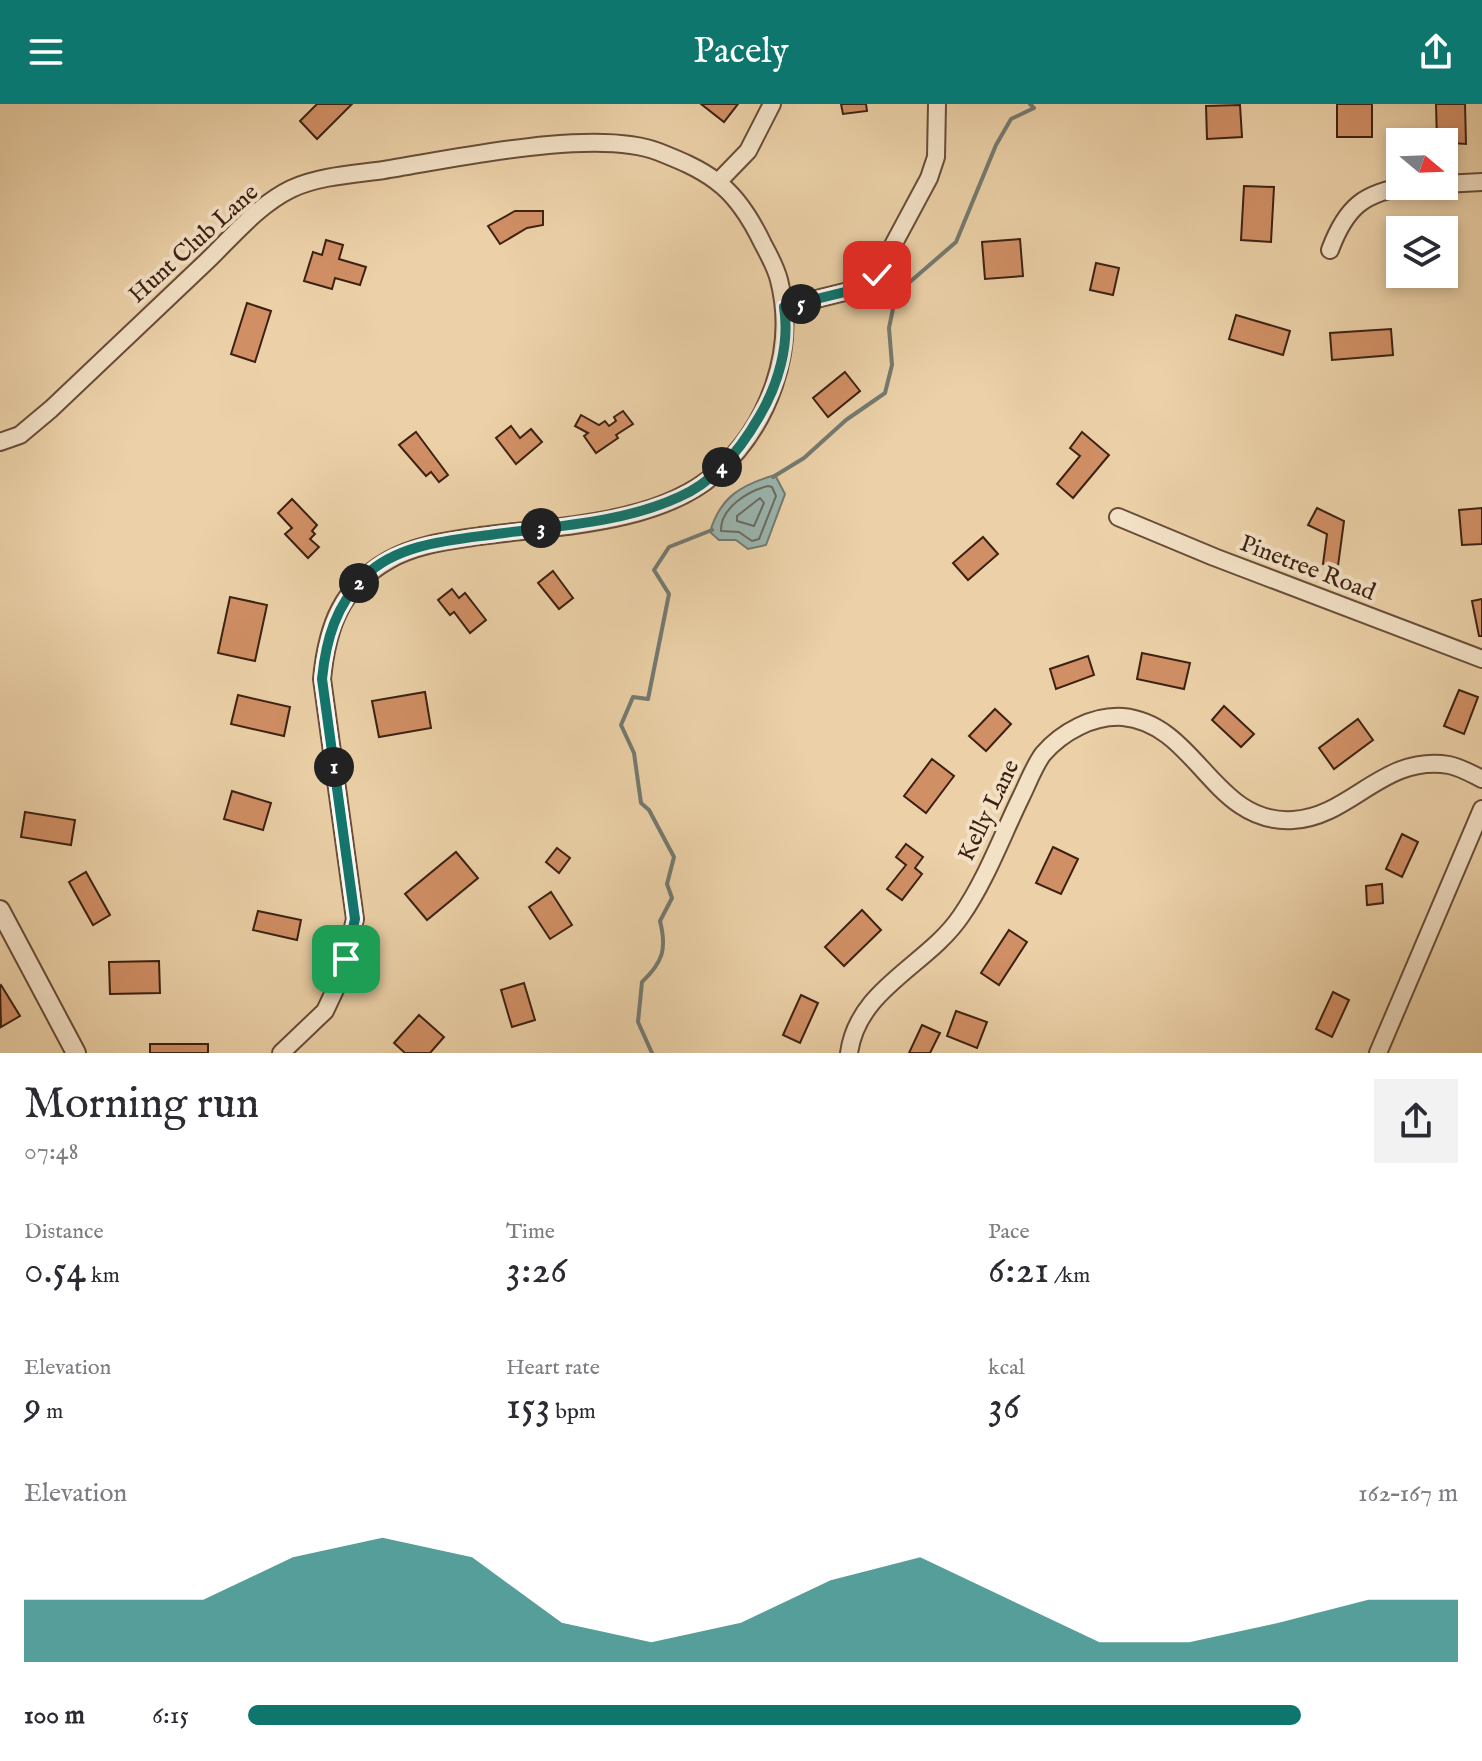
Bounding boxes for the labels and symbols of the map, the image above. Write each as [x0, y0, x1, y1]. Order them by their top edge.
north arrow [1386, 128, 1458, 200]
street label: Hunt Club Lane [123, 178, 265, 311]
pin [843, 241, 911, 309]
pin: 5 [781, 284, 821, 324]
pin: 4 [702, 447, 742, 487]
pin: 3 [521, 508, 561, 548]
street label: Pinetree Road [1235, 528, 1380, 609]
pin: 2 [339, 563, 379, 603]
pin: 1 [314, 747, 354, 787]
street label: Kelly Lane [951, 755, 1027, 867]
pin [312, 925, 380, 993]

